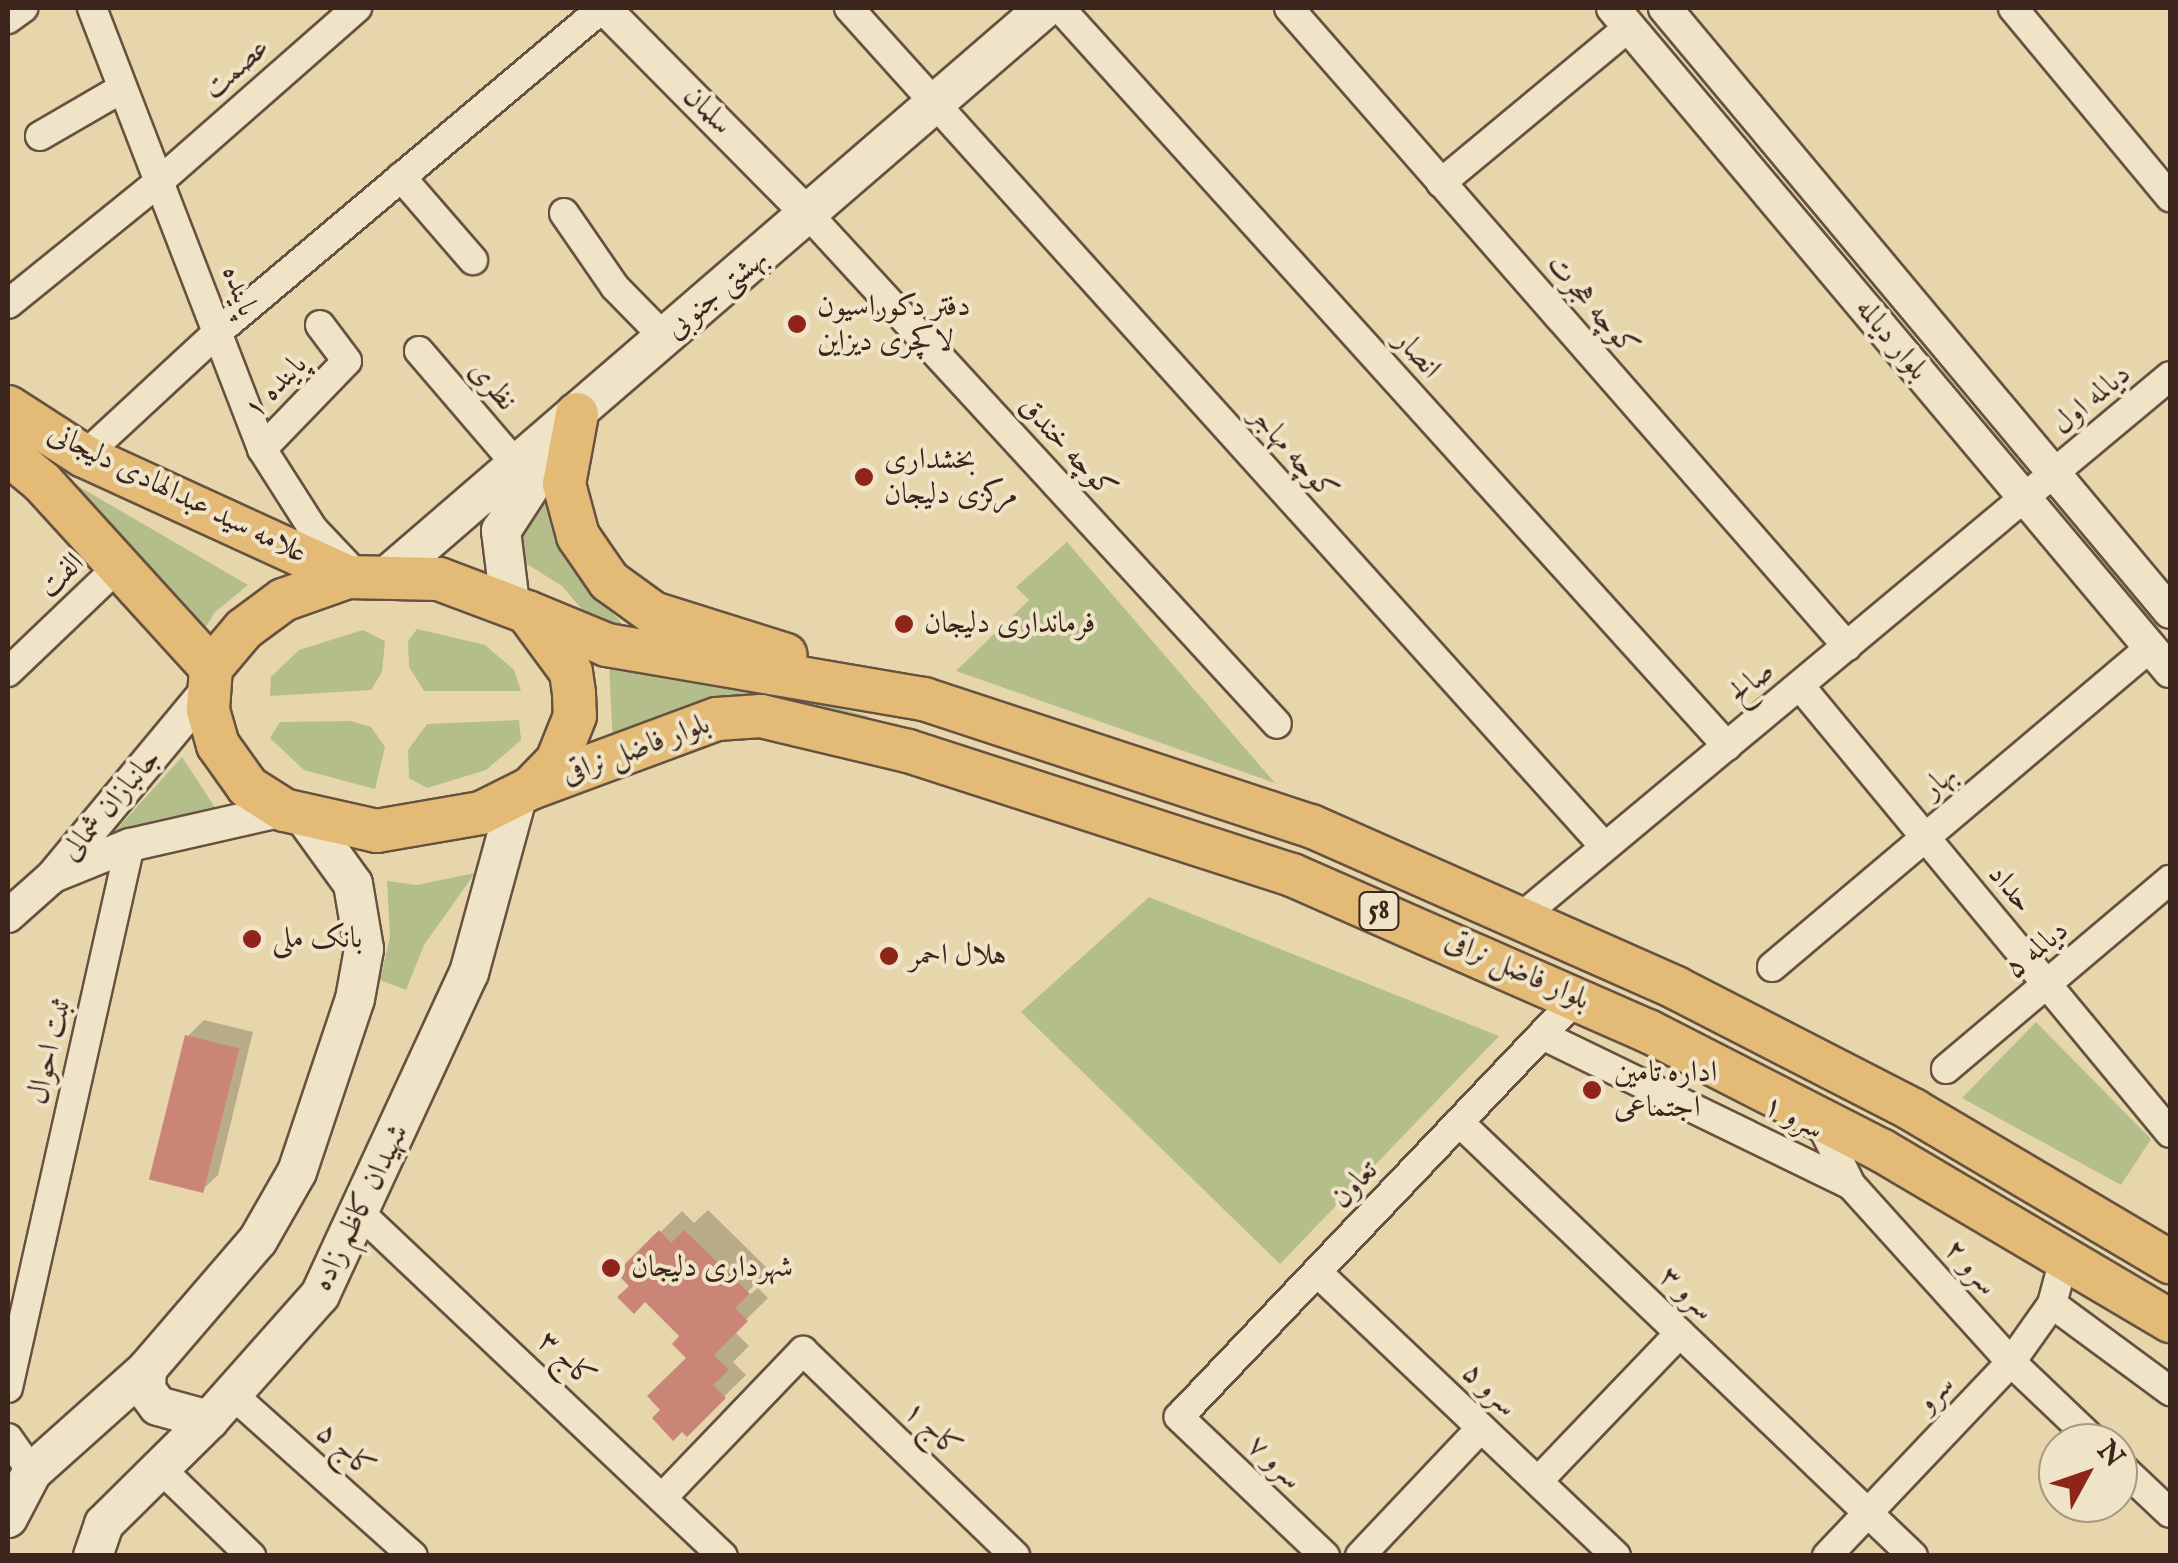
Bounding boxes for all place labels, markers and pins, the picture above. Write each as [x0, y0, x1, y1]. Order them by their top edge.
place label: دفتر دکوراسیون لاکچری دیزاین [817, 289, 970, 360]
marker: دفتر دکوراسیون لاکچری دیزاین [786, 313, 808, 335]
place label: بخشداری مرکزی دلیجان [884, 442, 1018, 512]
marker: بخشداری مرکزی دلیجان [853, 466, 875, 488]
place label: فرمانداری دلیجان [924, 606, 1095, 642]
marker: فرمانداری دلیجان [893, 613, 915, 635]
place label: بانک ملی [272, 921, 362, 957]
marker: بانک ملی [241, 928, 263, 950]
place label: هلال احمر [909, 938, 1007, 974]
marker: هلال احمر [878, 945, 900, 967]
place label: اداره تامین اجتماعی [1614, 1055, 1717, 1126]
marker: اداره تامین اجتماعی [1579, 1077, 1605, 1103]
place label: شهرداری دلیجان [631, 1250, 793, 1286]
marker: شهرداری دلیجان [600, 1257, 622, 1279]

